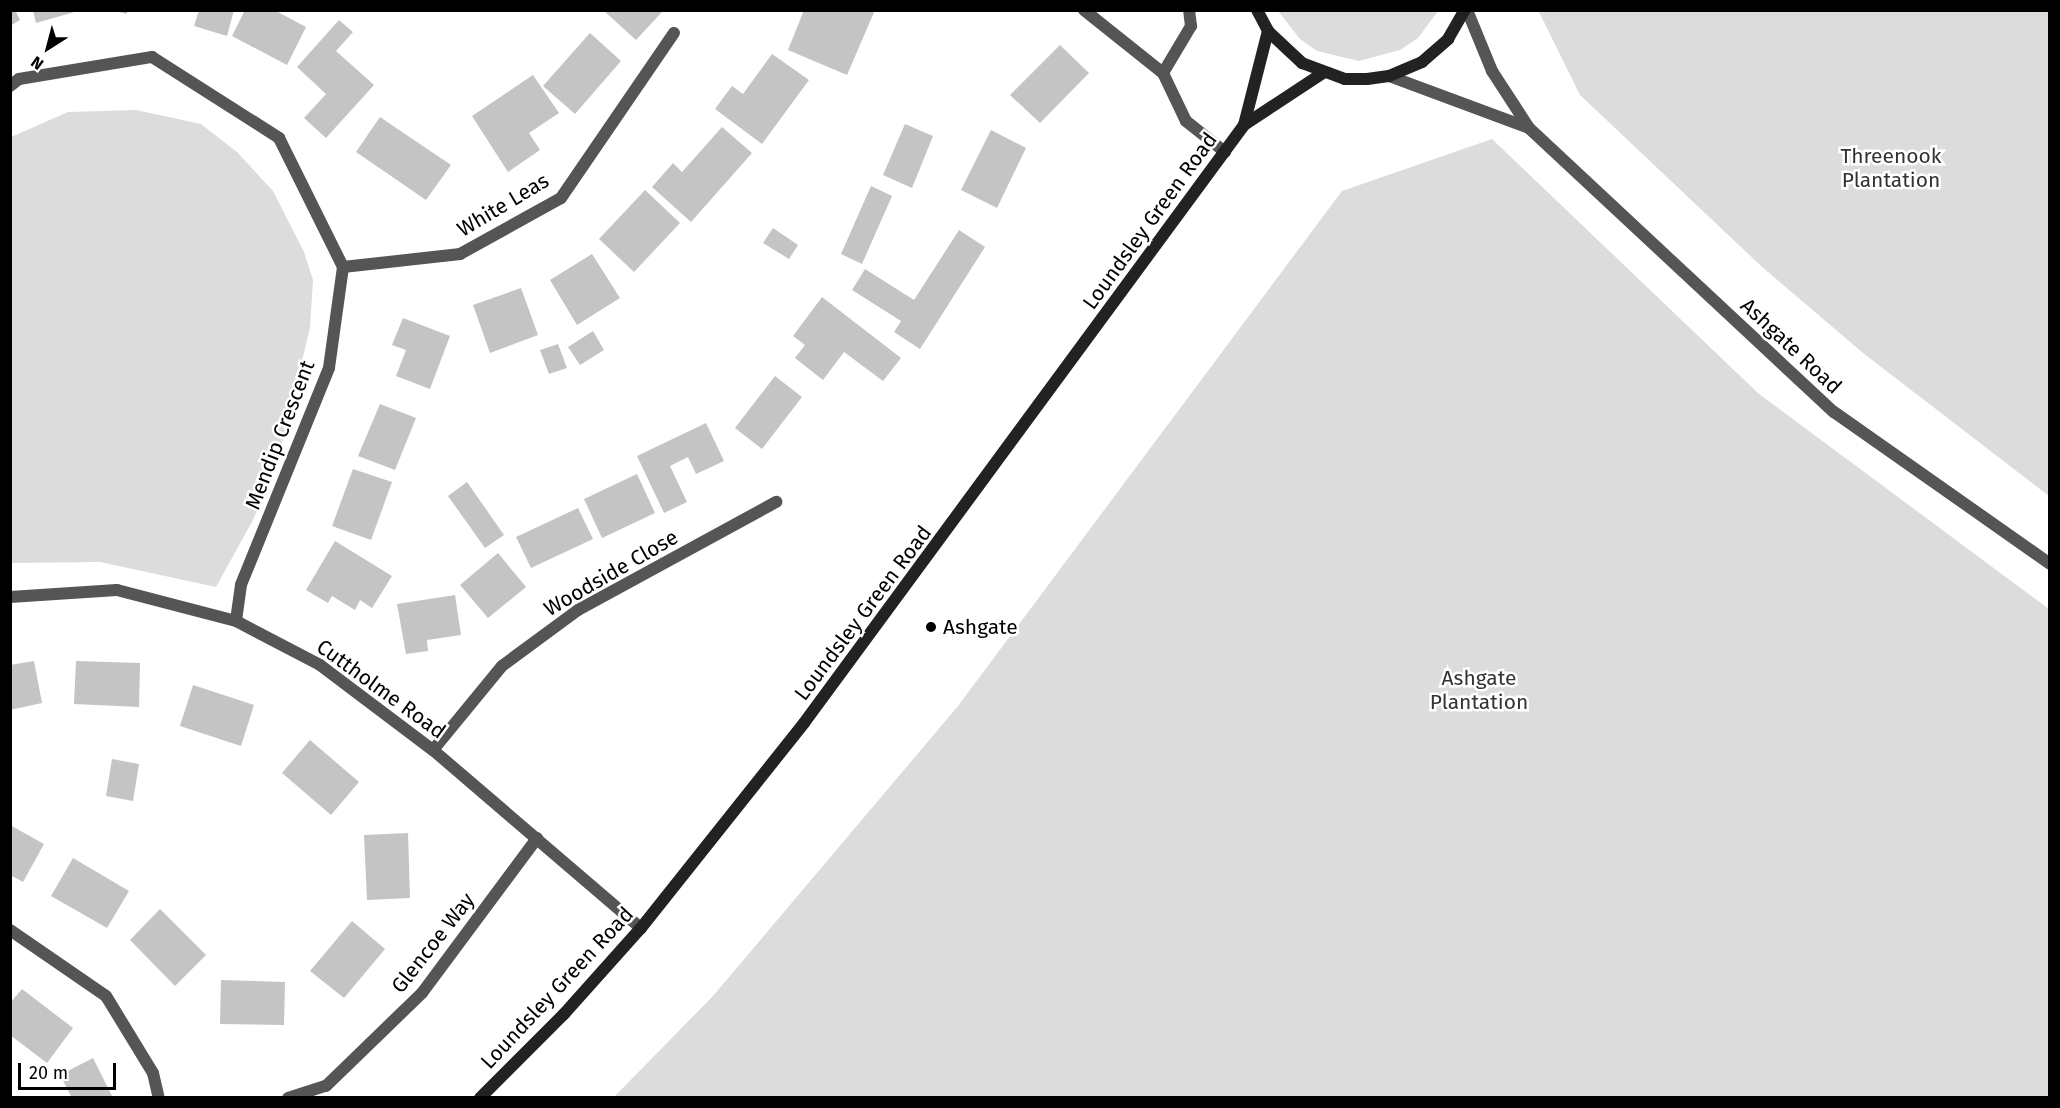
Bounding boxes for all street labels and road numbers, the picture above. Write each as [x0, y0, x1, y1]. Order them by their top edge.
street label: Loundsley Green Road [1077, 128, 1223, 314]
street label: White Leas [453, 168, 553, 242]
street label: Ashgate Road [1735, 293, 1847, 399]
street label: Mendip Crescent [240, 357, 320, 513]
street label: Loundsley Green Road [789, 521, 937, 705]
street label: Woodside Close [539, 524, 683, 622]
street label: Cuttholme Road [312, 634, 450, 744]
street label: Glencoe Way [386, 888, 480, 998]
street label: Loundsley Green Road [475, 902, 639, 1074]

